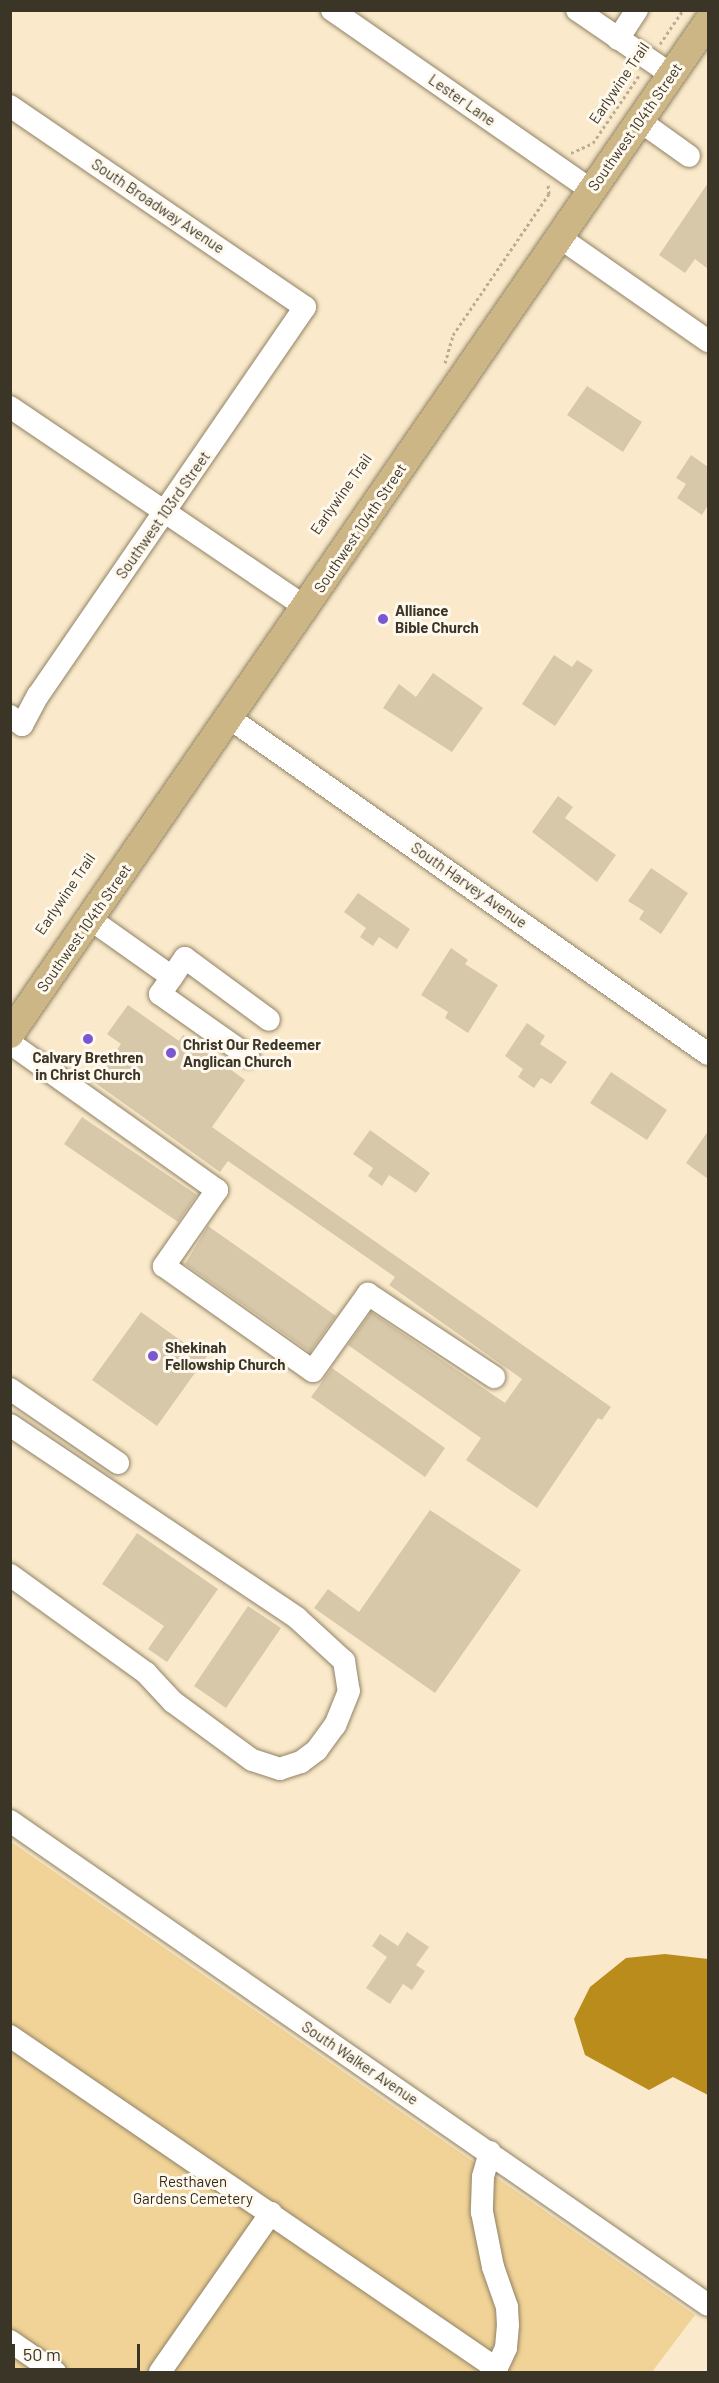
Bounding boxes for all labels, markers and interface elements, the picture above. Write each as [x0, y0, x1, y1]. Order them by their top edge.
street label: Earlywine Trail [585, 39, 653, 127]
street label: Southwest 104th Street [584, 60, 686, 194]
street label: Lester Lane [425, 70, 499, 130]
street label: South Broadway Avenue [88, 155, 228, 257]
street label: Southwest 103rd Street [112, 448, 214, 582]
street label: Earlywine Trail [307, 450, 375, 538]
street label: Southwest 104th Street [310, 460, 410, 596]
place label: Alliance Bible Church [395, 601, 479, 636]
marker: Alliance Bible Church [376, 612, 390, 626]
street label: South Harvey Avenue [408, 838, 530, 932]
street label: Earlywine Trail [31, 850, 99, 938]
street label: Southwest 104th Street [33, 861, 135, 995]
marker: Calvary Brethren in Christ Church [81, 1032, 95, 1046]
place label: Christ Our Redeemer Anglican Church [183, 1035, 321, 1070]
marker: Christ Our Redeemer Anglican Church [164, 1046, 178, 1060]
place label: Calvary Brethren in Christ Church [32, 1048, 144, 1083]
place label: Shekinah Fellowship Church [165, 1338, 286, 1373]
marker: Shekinah Fellowship Church [146, 1349, 160, 1363]
street label: South Walker Avenue [298, 2017, 422, 2109]
park label: Resthaven Gardens Cemetery [133, 2172, 253, 2207]
scale bar [15, 2332, 142, 2370]
text: 50 m [23, 2343, 61, 2365]

